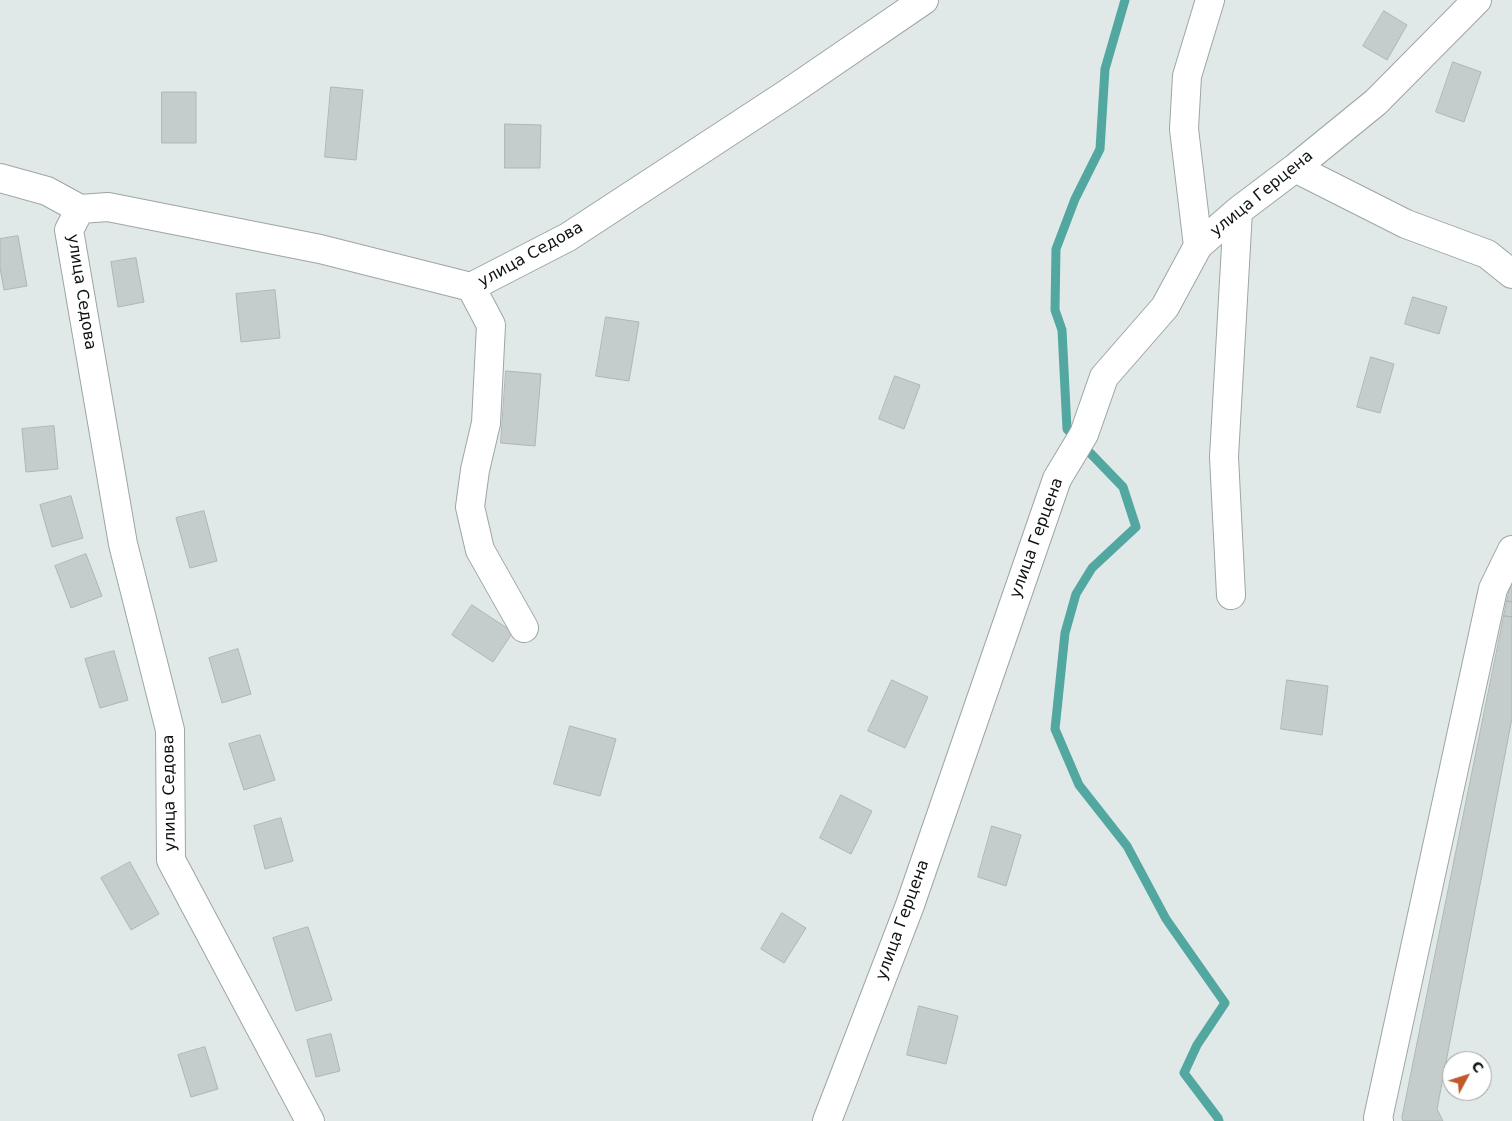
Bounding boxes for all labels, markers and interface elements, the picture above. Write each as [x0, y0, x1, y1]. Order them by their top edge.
street label: улица Герцена [1207, 147, 1317, 241]
street label: улица Седова [475, 218, 587, 292]
street label: улица Седова [62, 233, 100, 351]
street label: улица Герцена [1006, 475, 1068, 601]
street label: улица Седова [159, 734, 181, 852]
street label: улица Герцена [872, 857, 934, 983]
north arrow [1442, 1051, 1492, 1101]
text: С [1468, 1058, 1487, 1076]

